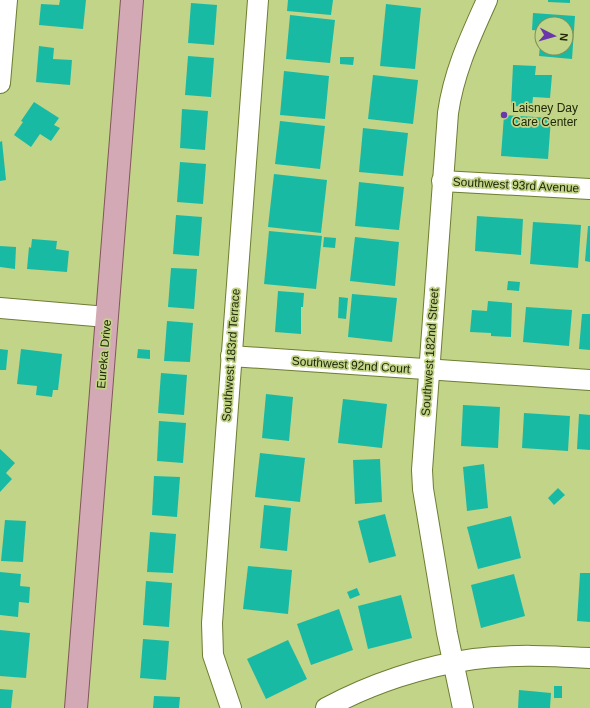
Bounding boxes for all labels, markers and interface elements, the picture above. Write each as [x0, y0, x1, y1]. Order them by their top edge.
north arrow [534, 16, 574, 56]
text: N [558, 32, 570, 42]
place label: Laisney Day Care Center [512, 101, 578, 129]
marker: Laisney Day Care Center [499, 110, 509, 120]
street label: Southwest 93rd Avenue [452, 175, 580, 195]
street label: Southwest 182nd Street [419, 287, 441, 416]
street label: Southwest 183rd Terrace [219, 288, 243, 422]
street label: Eureka Drive [94, 319, 114, 389]
street label: Southwest 92nd Court [291, 354, 411, 376]

